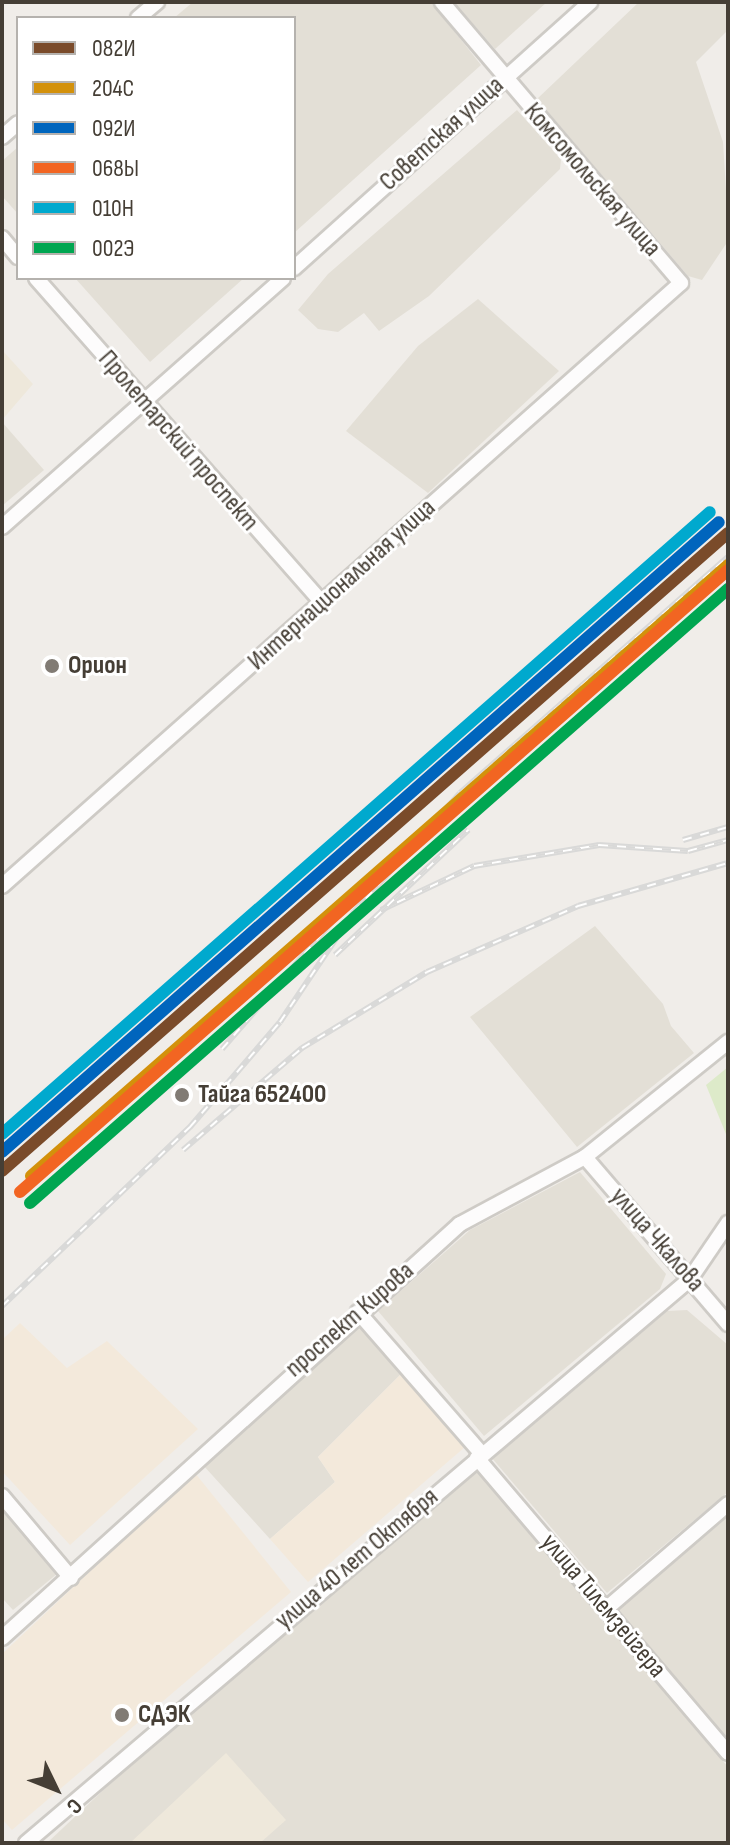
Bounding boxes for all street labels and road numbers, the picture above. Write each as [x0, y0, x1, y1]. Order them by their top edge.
street label: Советская улица [373, 70, 511, 198]
street label: Комсомольская улица [517, 97, 667, 263]
street label: Пролетарский проспект [91, 344, 265, 538]
street label: Интернациональная улица [242, 493, 442, 677]
street label: улица Чкалова [603, 1181, 711, 1299]
street label: проспект Кирова [279, 1256, 421, 1384]
street label: улица 40 лет Октября [269, 1482, 445, 1636]
street label: улица Тилемзейгера [534, 1528, 672, 1684]

